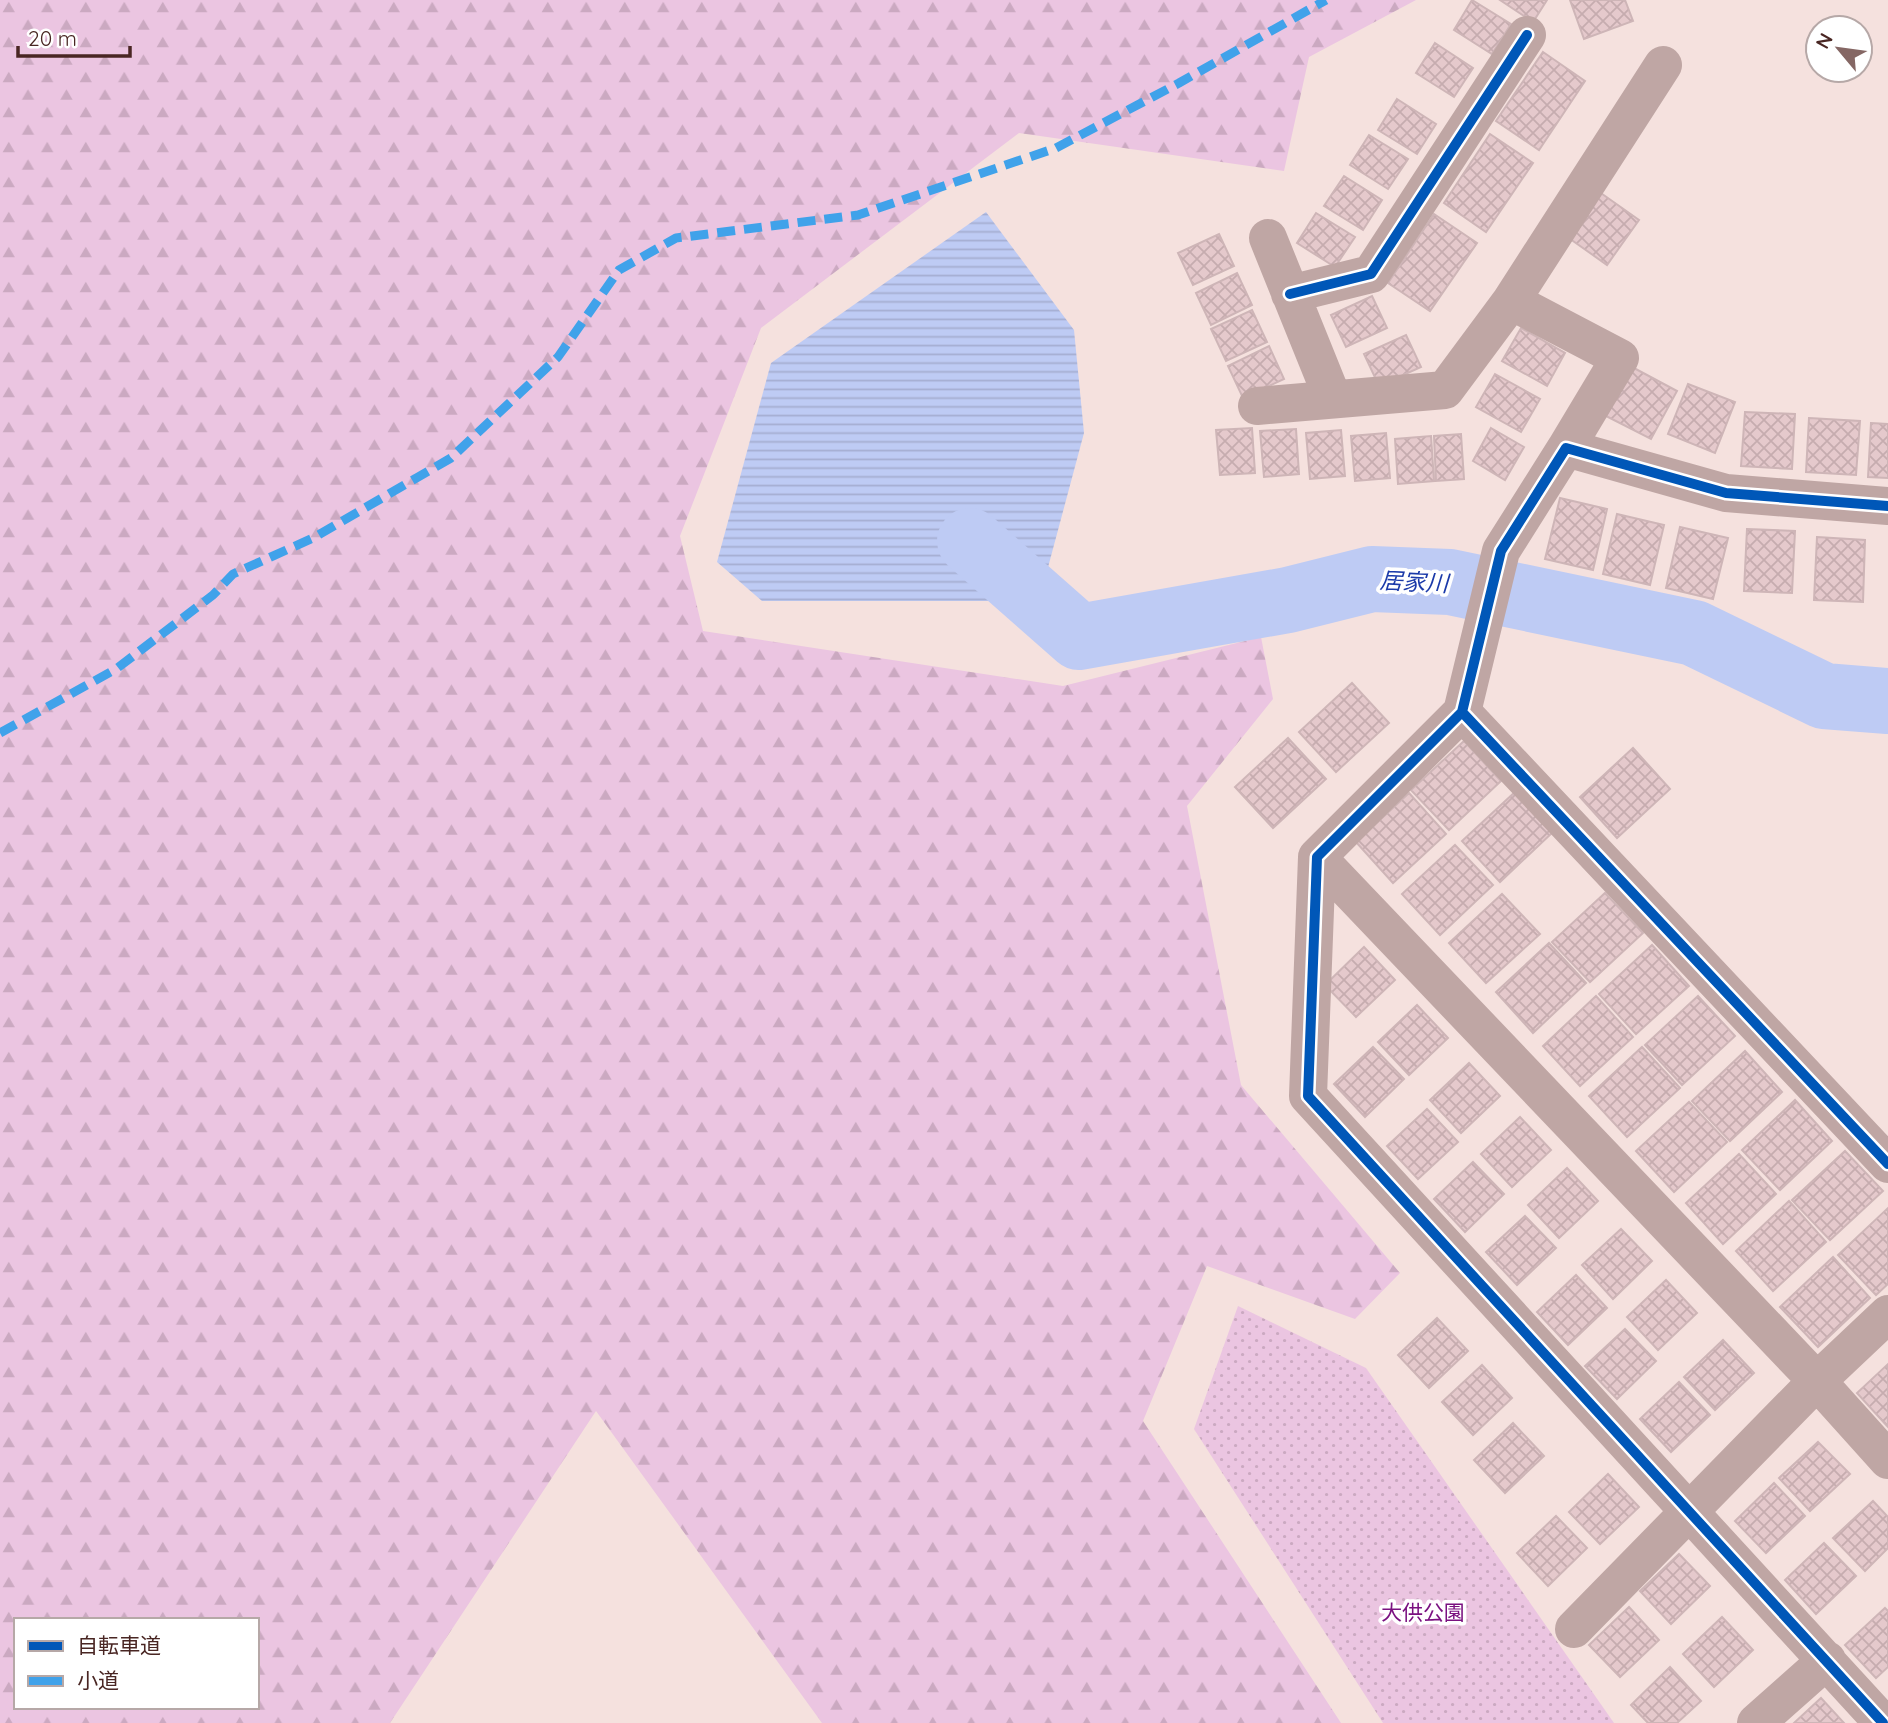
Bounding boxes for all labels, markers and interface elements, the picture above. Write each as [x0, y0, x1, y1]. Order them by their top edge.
scale bar [18, 14, 130, 58]
north arrow [1804, 14, 1874, 84]
text: 20 m [28, 25, 77, 51]
text: N [1810, 29, 1838, 53]
water label: 居家川 [1379, 565, 1452, 598]
park label: 大供公園 [1381, 1599, 1465, 1625]
legend [14, 1618, 259, 1709]
text: 自転車道 [77, 1632, 161, 1658]
text: 小道 [77, 1667, 119, 1693]

